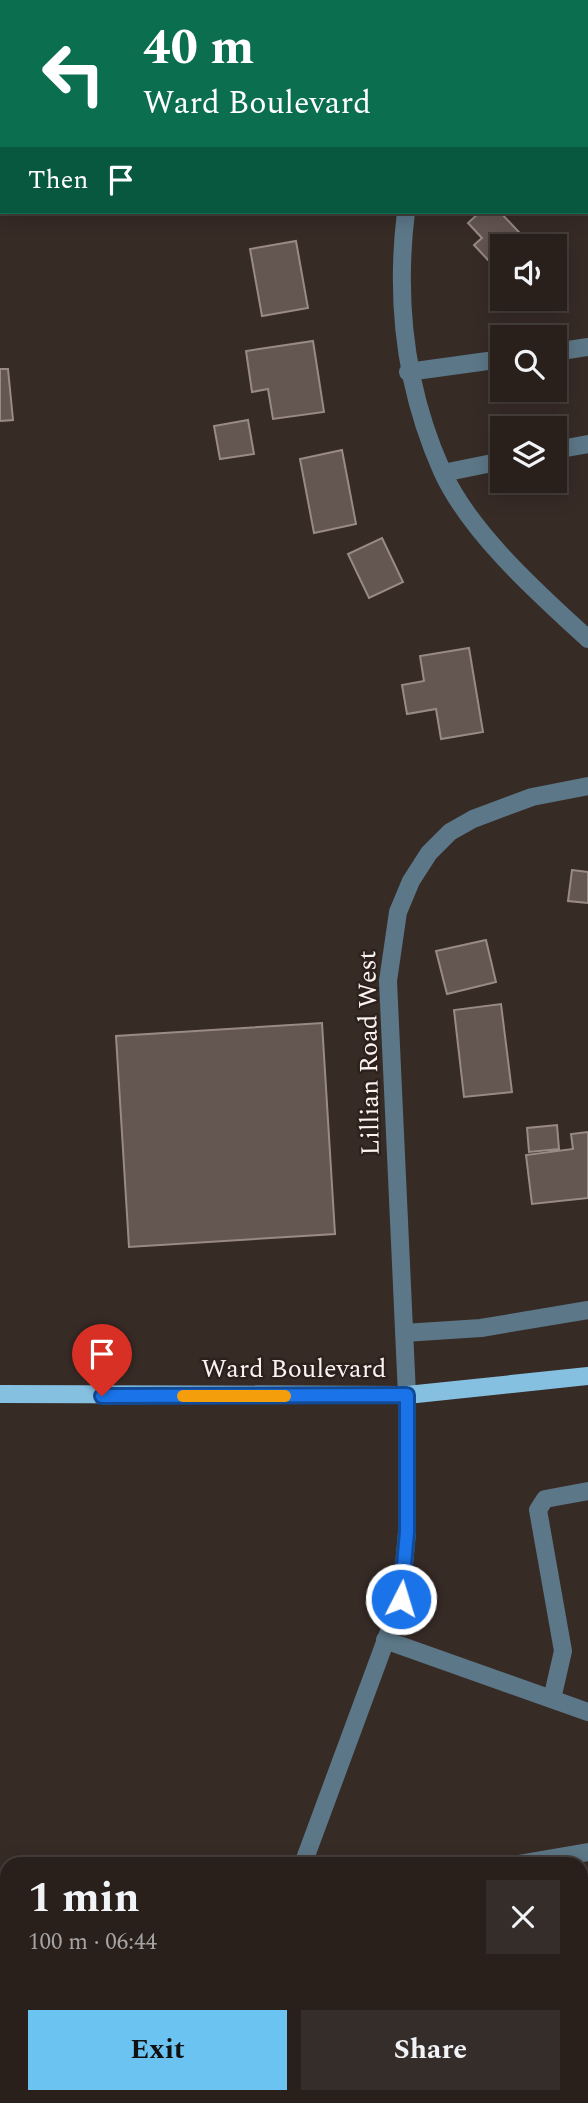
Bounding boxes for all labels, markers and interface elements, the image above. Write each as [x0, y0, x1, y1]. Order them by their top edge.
text: 40 m [143, 11, 254, 86]
icon: left [28, 28, 119, 119]
text: Ward Boulevard [143, 79, 371, 128]
text: Then [28, 160, 88, 200]
icon: arrive [102, 161, 140, 199]
map controls [490, 234, 567, 493]
button: sound [490, 234, 567, 311]
button: search [490, 325, 567, 402]
button: layers [490, 416, 567, 493]
street label: Lillian Road West [347, 950, 391, 1156]
pin [72, 1324, 132, 1396]
icon: arrive [83, 1335, 121, 1373]
street label: Ward Boulevard [201, 1349, 387, 1389]
position arrow [364, 1562, 438, 1636]
text: 1 min [28, 1867, 140, 1930]
button: close [486, 1880, 560, 1954]
text: 100 m · 06:44 [28, 1925, 157, 1960]
button: Exit [28, 2010, 287, 2090]
button: Share [301, 2010, 560, 2090]

